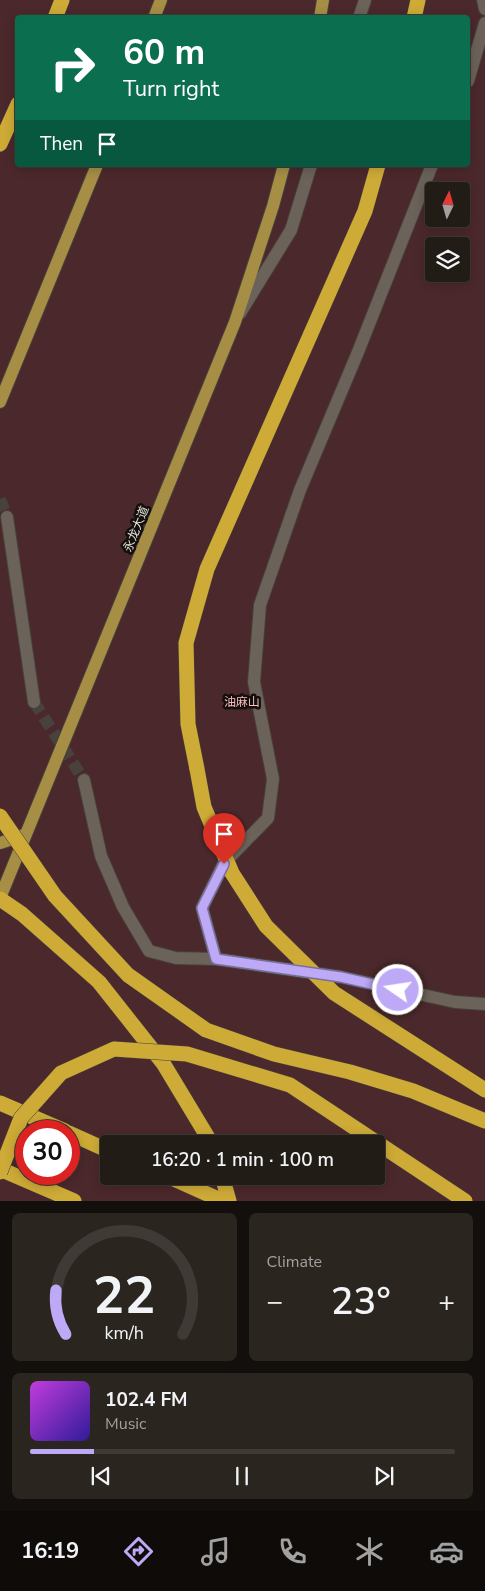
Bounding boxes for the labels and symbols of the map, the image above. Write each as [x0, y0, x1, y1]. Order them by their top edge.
north arrow [425, 182, 470, 228]
street label: 永龙大道 [120, 504, 152, 554]
park label: 油麻山 [224, 694, 260, 710]
pin [203, 813, 245, 864]
position arrow [371, 963, 423, 1015]
speed limit sign: 30 [15, 1120, 80, 1185]

